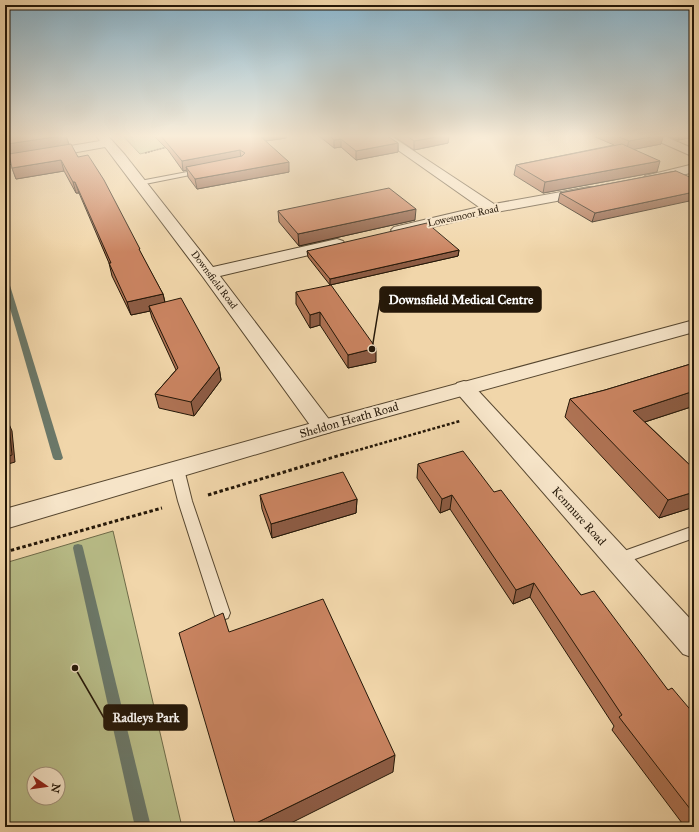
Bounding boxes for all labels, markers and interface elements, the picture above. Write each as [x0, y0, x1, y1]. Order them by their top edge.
street label: Lowesmoor Road [426, 203, 500, 229]
street label: Downsfield Road [188, 249, 240, 311]
callout: Downsfield Medical Centre [380, 287, 541, 312]
text: Downsfield Medical Centre [389, 292, 534, 308]
street label: Sheldon Heath Road [298, 399, 400, 441]
street label: Kenmure Road [549, 484, 609, 548]
callout: Radleys Park [104, 705, 187, 730]
text: Radleys Park [112, 710, 181, 726]
north arrow [26, 766, 66, 806]
text: N [48, 782, 63, 795]

